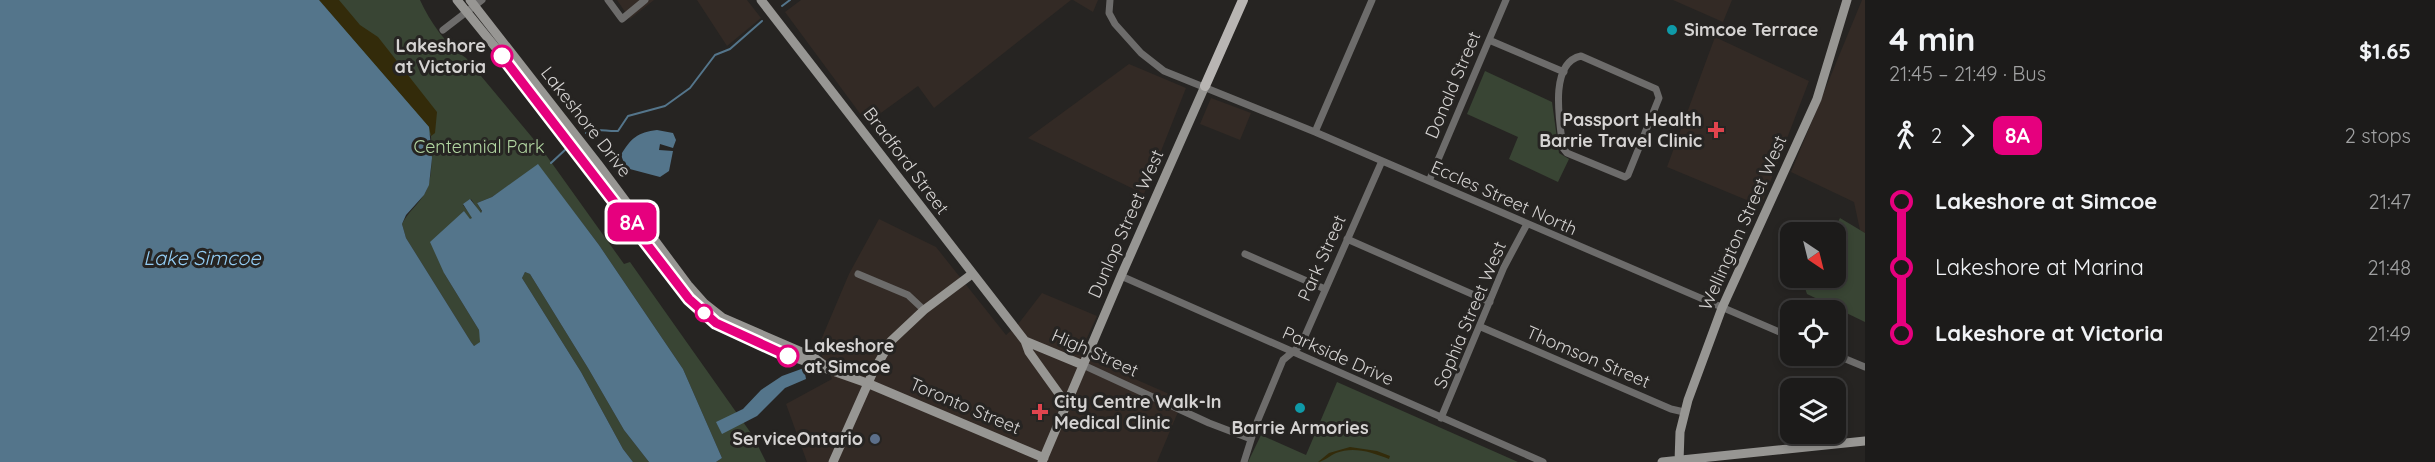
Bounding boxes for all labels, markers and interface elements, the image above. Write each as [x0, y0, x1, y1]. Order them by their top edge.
place label: Simcoe Terrace [1684, 18, 1818, 41]
text: 4 min [1889, 18, 1976, 59]
marker: Simcoe Terrace [1665, 23, 1679, 37]
street label: Donald Street [1420, 28, 1485, 142]
place label: Lakeshore at Victoria [395, 34, 486, 78]
text: $1.65 [2359, 37, 2411, 65]
marker: Lakeshore at Victoria [491, 45, 513, 67]
text: 21:45 – 21:49 · Bus [1889, 61, 2046, 86]
street label: Lakeshore Drive [536, 62, 637, 182]
street label: Bradford Street [859, 102, 954, 219]
place label: Passport Health Barrie Travel Clinic [1539, 108, 1702, 152]
icon: walk [1889, 119, 1922, 152]
icon: forward [1951, 119, 1984, 152]
marker: Passport Health Barrie Travel Clinic [1707, 121, 1725, 139]
text: 8A [2005, 122, 2030, 148]
text: 2 [1931, 123, 1942, 148]
text: 2 stops [2345, 123, 2411, 148]
street label: Wellington Street West [1694, 132, 1792, 314]
park label: Centennial Park [413, 135, 545, 158]
street label: Dunlop Street West [1082, 146, 1169, 302]
street label: Eccles Street North [1428, 155, 1581, 240]
text: Lakeshore at Simcoe [1935, 187, 2157, 215]
text: 21:47 [2369, 189, 2411, 214]
line badge: 8A [605, 202, 659, 242]
text: 8A [620, 209, 644, 235]
street label: Park Street [1292, 211, 1351, 305]
north arrow [1780, 222, 1846, 288]
map controls [1780, 222, 1846, 444]
street label: Sophia Street West [1428, 238, 1511, 392]
water label: Lake Simcoe [143, 245, 261, 270]
text: Lakeshore at Marina [1935, 253, 2144, 281]
text: 21:48 [2367, 255, 2411, 280]
button: locate [1780, 300, 1846, 366]
unlabelled marker [695, 304, 713, 322]
text: Lakeshore at Victoria [1935, 319, 2163, 347]
street label: Thomson Street [1523, 320, 1654, 393]
street label: Parkside Drive [1279, 321, 1398, 390]
text: 21:49 [2367, 321, 2411, 346]
street label: High Street [1048, 323, 1142, 382]
place label: Lakeshore at Simcoe [804, 334, 894, 378]
marker: Lakeshore at Simcoe [777, 345, 799, 367]
street label: Toronto Street [906, 372, 1024, 439]
button: layers [1780, 378, 1846, 444]
place label: City Centre Walk-In Medical Clinic [1054, 390, 1222, 434]
marker: Barrie Armories [1293, 401, 1307, 415]
marker: City Centre Walk-In Medical Clinic [1031, 403, 1049, 421]
place label: Barrie Armories [1231, 416, 1369, 439]
place label: ServiceOntario [732, 427, 863, 450]
marker: ServiceOntario [868, 432, 882, 446]

